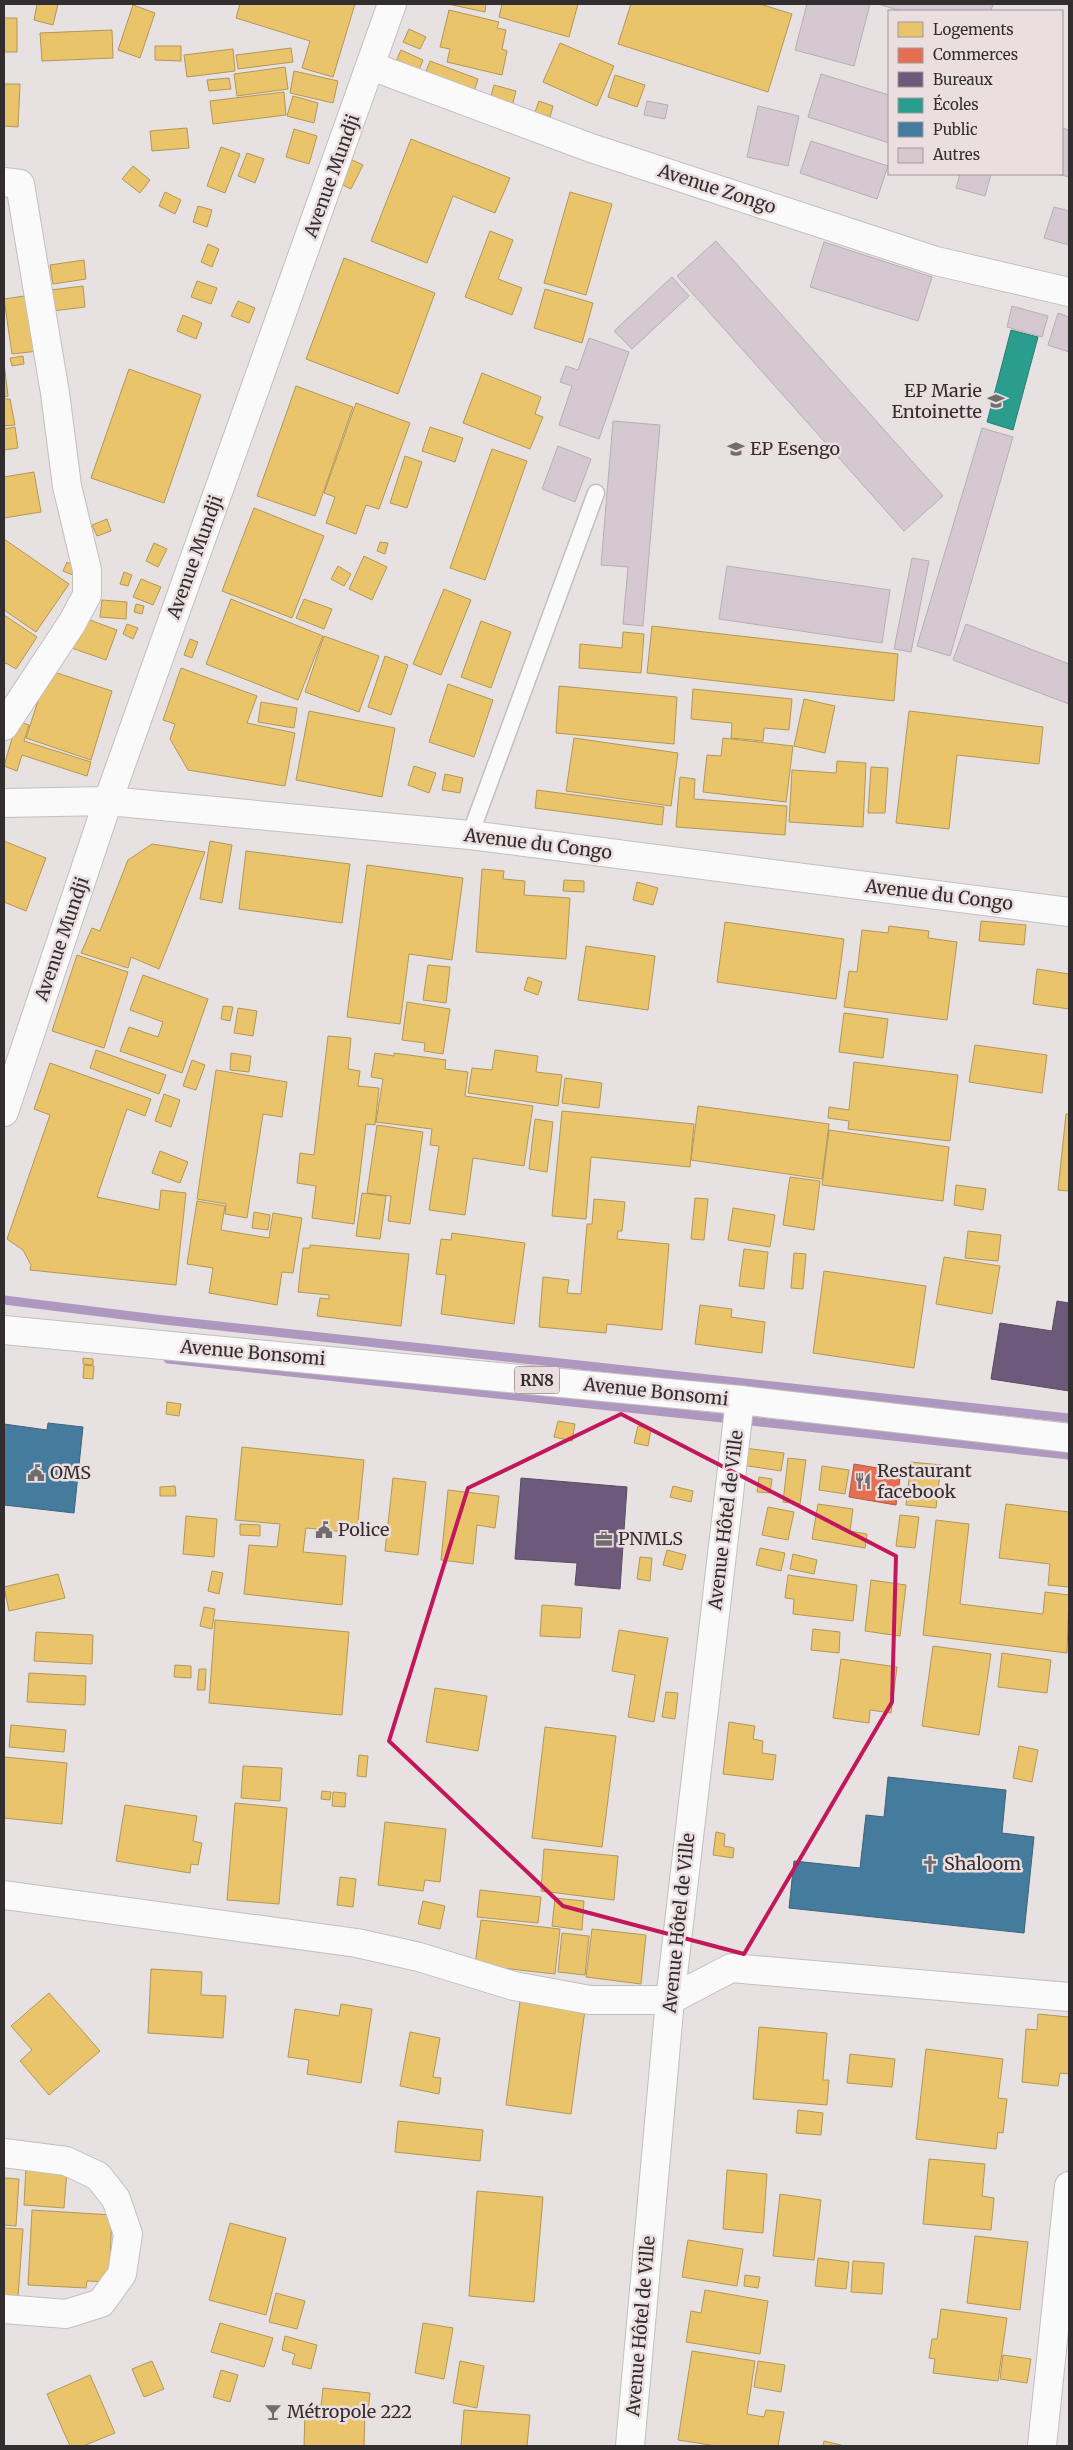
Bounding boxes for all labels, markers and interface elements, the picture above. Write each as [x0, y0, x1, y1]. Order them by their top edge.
legend [888, 10, 1063, 175]
text: Logements [933, 20, 1014, 39]
text: Commerces [933, 45, 1018, 64]
text: Bureaux [933, 70, 993, 89]
text: Écoles [933, 94, 979, 114]
street label: Avenue Mundji [298, 111, 365, 242]
text: Public [933, 120, 978, 139]
text: Autres [932, 145, 980, 164]
street label: Avenue Zongo [654, 158, 779, 218]
place label: EP Marie Entoinette [891, 379, 982, 423]
school or university icon: EP Marie Entoinette [986, 391, 1006, 411]
place label: EP Esengo [750, 437, 840, 460]
school or university icon: EP Esengo [726, 439, 746, 459]
street label: Avenue Mundji [161, 492, 228, 623]
street label: Avenue du Congo [462, 823, 613, 864]
street label: Avenue Mundji [29, 874, 94, 1005]
street label: Avenue du Congo [863, 874, 1014, 915]
street label: Avenue Bonsomi [179, 1335, 327, 1370]
road number: RN8 [514, 1366, 560, 1394]
street label: Avenue Bonsomi [582, 1372, 730, 1411]
street label: Avenue Hôtel de Ville [703, 1429, 748, 1612]
place label: Restaurant facebook [877, 1459, 972, 1503]
place label: OMS [50, 1461, 91, 1484]
public building icon: OMS [26, 1463, 46, 1483]
restaurant icon: Restaurant facebook [853, 1471, 873, 1491]
place label: Police [338, 1518, 389, 1541]
public building icon: Police [314, 1520, 334, 1540]
place label: PNMLS [618, 1527, 683, 1550]
office icon: PNMLS [594, 1529, 614, 1549]
street label: Avenue Hôtel de Ville [658, 1832, 699, 2015]
place label: Shaloom [944, 1852, 1021, 1875]
church icon: Shaloom [920, 1854, 940, 1874]
street label: Avenue Hôtel de Ville [621, 2235, 660, 2418]
place label: Métropole 222 [287, 2400, 412, 2423]
bar icon: Métropole 222 [263, 2402, 283, 2422]

